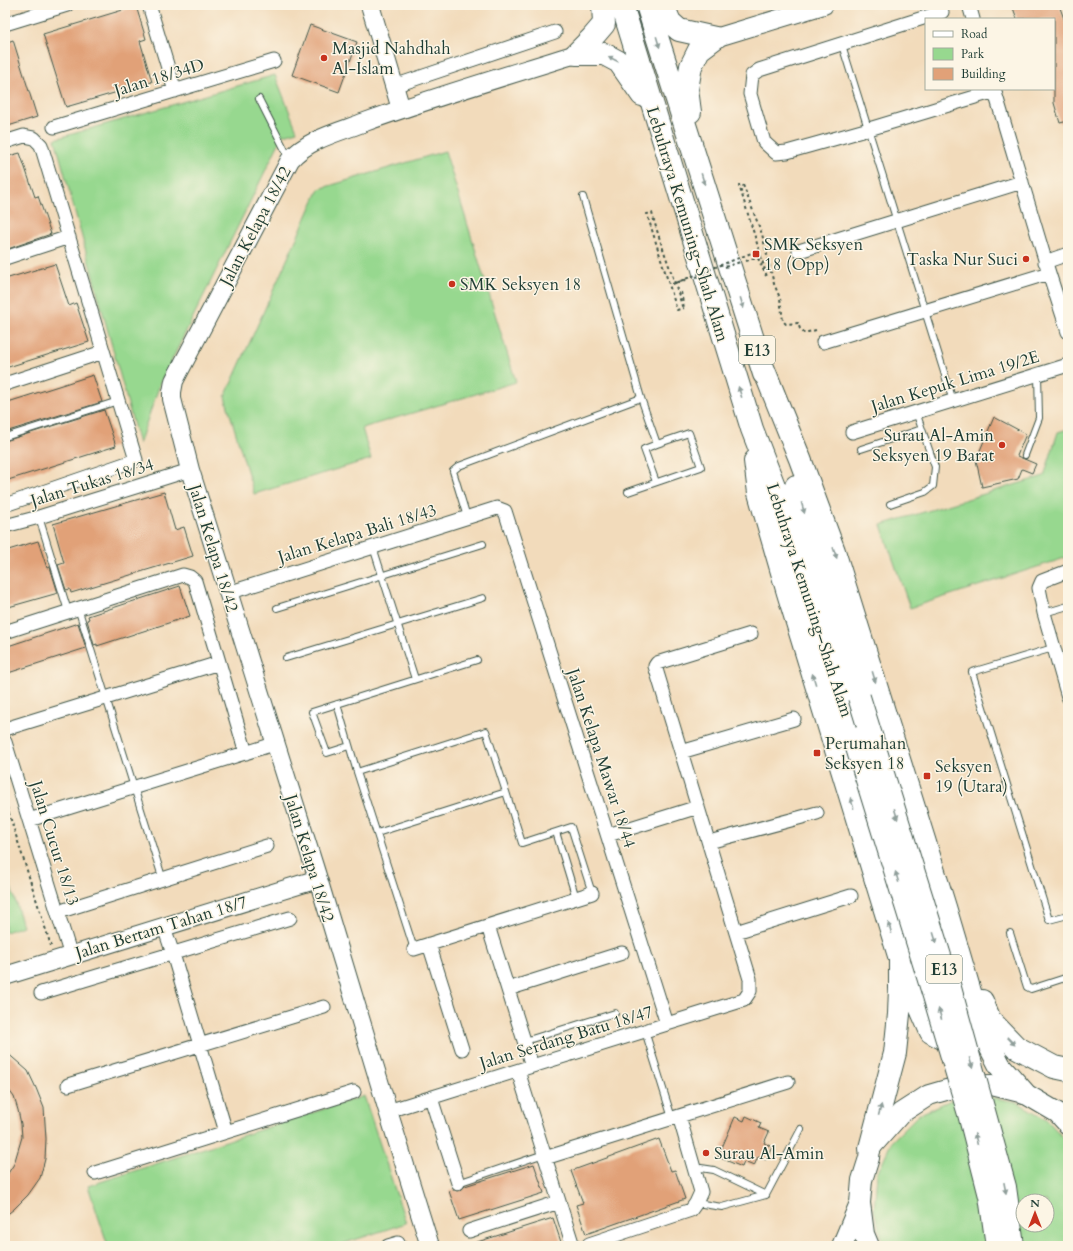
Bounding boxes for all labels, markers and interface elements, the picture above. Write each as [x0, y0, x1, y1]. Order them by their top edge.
legend [925, 18, 1055, 90]
text: Road [961, 26, 988, 42]
place label: Masjid Nahdhah Al-Islam [332, 37, 451, 80]
one-way arrow [655, 37, 661, 49]
text: Park [961, 46, 985, 62]
street label: Jalan 18/34D [108, 53, 207, 103]
marker: Masjid Nahdhah Al-Islam [319, 53, 329, 63]
one-way arrow [607, 56, 618, 62]
text: Building [961, 66, 1006, 82]
street label: Lebuhraya Kemuning–Shah Alam [641, 104, 734, 345]
street label: Jalan Kelapa 18/42 [213, 162, 297, 293]
one-way arrow [700, 174, 706, 186]
place label: SMK Seksyen 18 (Opp) [764, 233, 863, 276]
place label: Taska Nur Suci [907, 248, 1018, 271]
marker: SMK Seksyen 18 (Opp) [751, 249, 761, 259]
marker: Taska Nur Suci [1021, 254, 1031, 264]
place label: SMK Seksyen 18 [460, 273, 581, 296]
marker: SMK Seksyen 18 [447, 279, 457, 289]
one-way arrow [739, 298, 745, 310]
road number: E13 [739, 336, 775, 364]
street label: Jalan Kepuk Lima 19/2E [865, 345, 1042, 419]
one-way arrow [737, 386, 743, 398]
place label: Surau Al-Amin Seksyen 19 Barat [872, 424, 995, 467]
marker: Surau Al-Amin Seksyen 19 Barat [997, 440, 1007, 450]
street label: Jalan Tukas 18/34 [25, 453, 157, 513]
street label: Jalan Kelapa 18/42 [182, 479, 244, 615]
street label: Lebuhraya Kemuning–Shah Alam [761, 480, 858, 721]
street label: Jalan Kelapa Bali 18/43 [272, 498, 439, 569]
one-way arrow [800, 503, 806, 515]
one-way arrow [832, 547, 838, 559]
street label: Jalan Kelapa Mawar 18/44 [561, 663, 642, 851]
one-way arrow [871, 671, 877, 683]
one-way arrow [811, 673, 817, 685]
place label: Perumahan Seksyen 18 [825, 732, 907, 775]
marker: Perumahan Seksyen 18 [812, 748, 822, 758]
place label: Seksyen 19 (Utara) [935, 755, 1008, 798]
marker: Seksyen 19 (Utara) [922, 771, 932, 781]
street label: Jalan Cucur 18/13 [24, 775, 84, 908]
street label: Jalan Kelapa 18/42 [278, 789, 340, 925]
one-way arrow [849, 797, 855, 809]
one-way arrow [893, 808, 899, 820]
one-way arrow [894, 870, 900, 882]
street label: Jalan Bertam Tahan 18/7 [70, 890, 250, 965]
one-way arrow [887, 921, 893, 933]
one-way arrow [932, 932, 938, 944]
road number: E13 [926, 955, 962, 983]
street label: Jalan Serdang Batu 18/47 [474, 1000, 656, 1076]
one-way arrow [937, 1008, 943, 1020]
one-way arrow [1006, 1036, 1015, 1047]
one-way arrow [968, 1057, 974, 1069]
one-way arrow [877, 1104, 883, 1116]
one-way arrow [972, 1133, 978, 1145]
place label: Surau Al-Amin [714, 1142, 825, 1165]
marker: Surau Al-Amin [701, 1148, 711, 1158]
one-way arrow [1002, 1182, 1008, 1194]
north arrow [1015, 1193, 1055, 1233]
text: N [1030, 1196, 1040, 1211]

